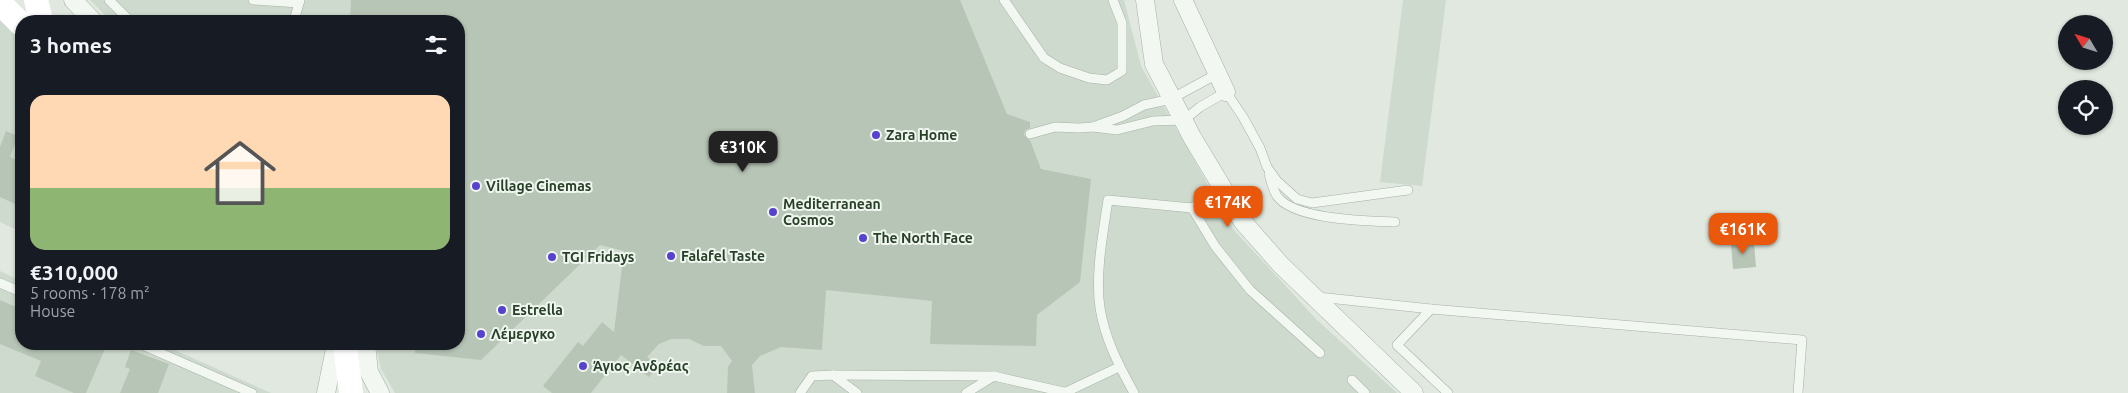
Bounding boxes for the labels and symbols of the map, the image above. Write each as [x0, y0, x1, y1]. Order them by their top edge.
north arrow [2058, 15, 2112, 70]
place label: Zara Home [886, 127, 957, 143]
marker: Zara Home [870, 129, 882, 141]
pin: €310K [708, 130, 778, 173]
place label: Village Cinemas [486, 178, 592, 194]
marker: Village Cinemas [470, 180, 482, 192]
pin: €174K [1193, 186, 1263, 228]
place label: Mediterranean Cosmos [783, 196, 881, 228]
marker: Mediterranean Cosmos [767, 206, 779, 218]
pin: €161K [1708, 212, 1778, 255]
place label: The North Face [873, 230, 973, 246]
marker: The North Face [857, 232, 869, 244]
place label: Falafel Taste [681, 248, 765, 264]
place label: TGI Fridays [562, 249, 635, 265]
marker: Falafel Taste [665, 250, 677, 262]
marker: TGI Fridays [546, 251, 558, 263]
place label: Estrella [512, 302, 563, 318]
marker: Estrella [496, 304, 508, 316]
place label: Λέμεργκο [491, 326, 555, 342]
marker: Λέμεργκο [475, 328, 487, 340]
place label: Άγιος Ανδρέας [593, 358, 689, 374]
marker: Άγιος Ανδρέας [577, 360, 589, 372]

